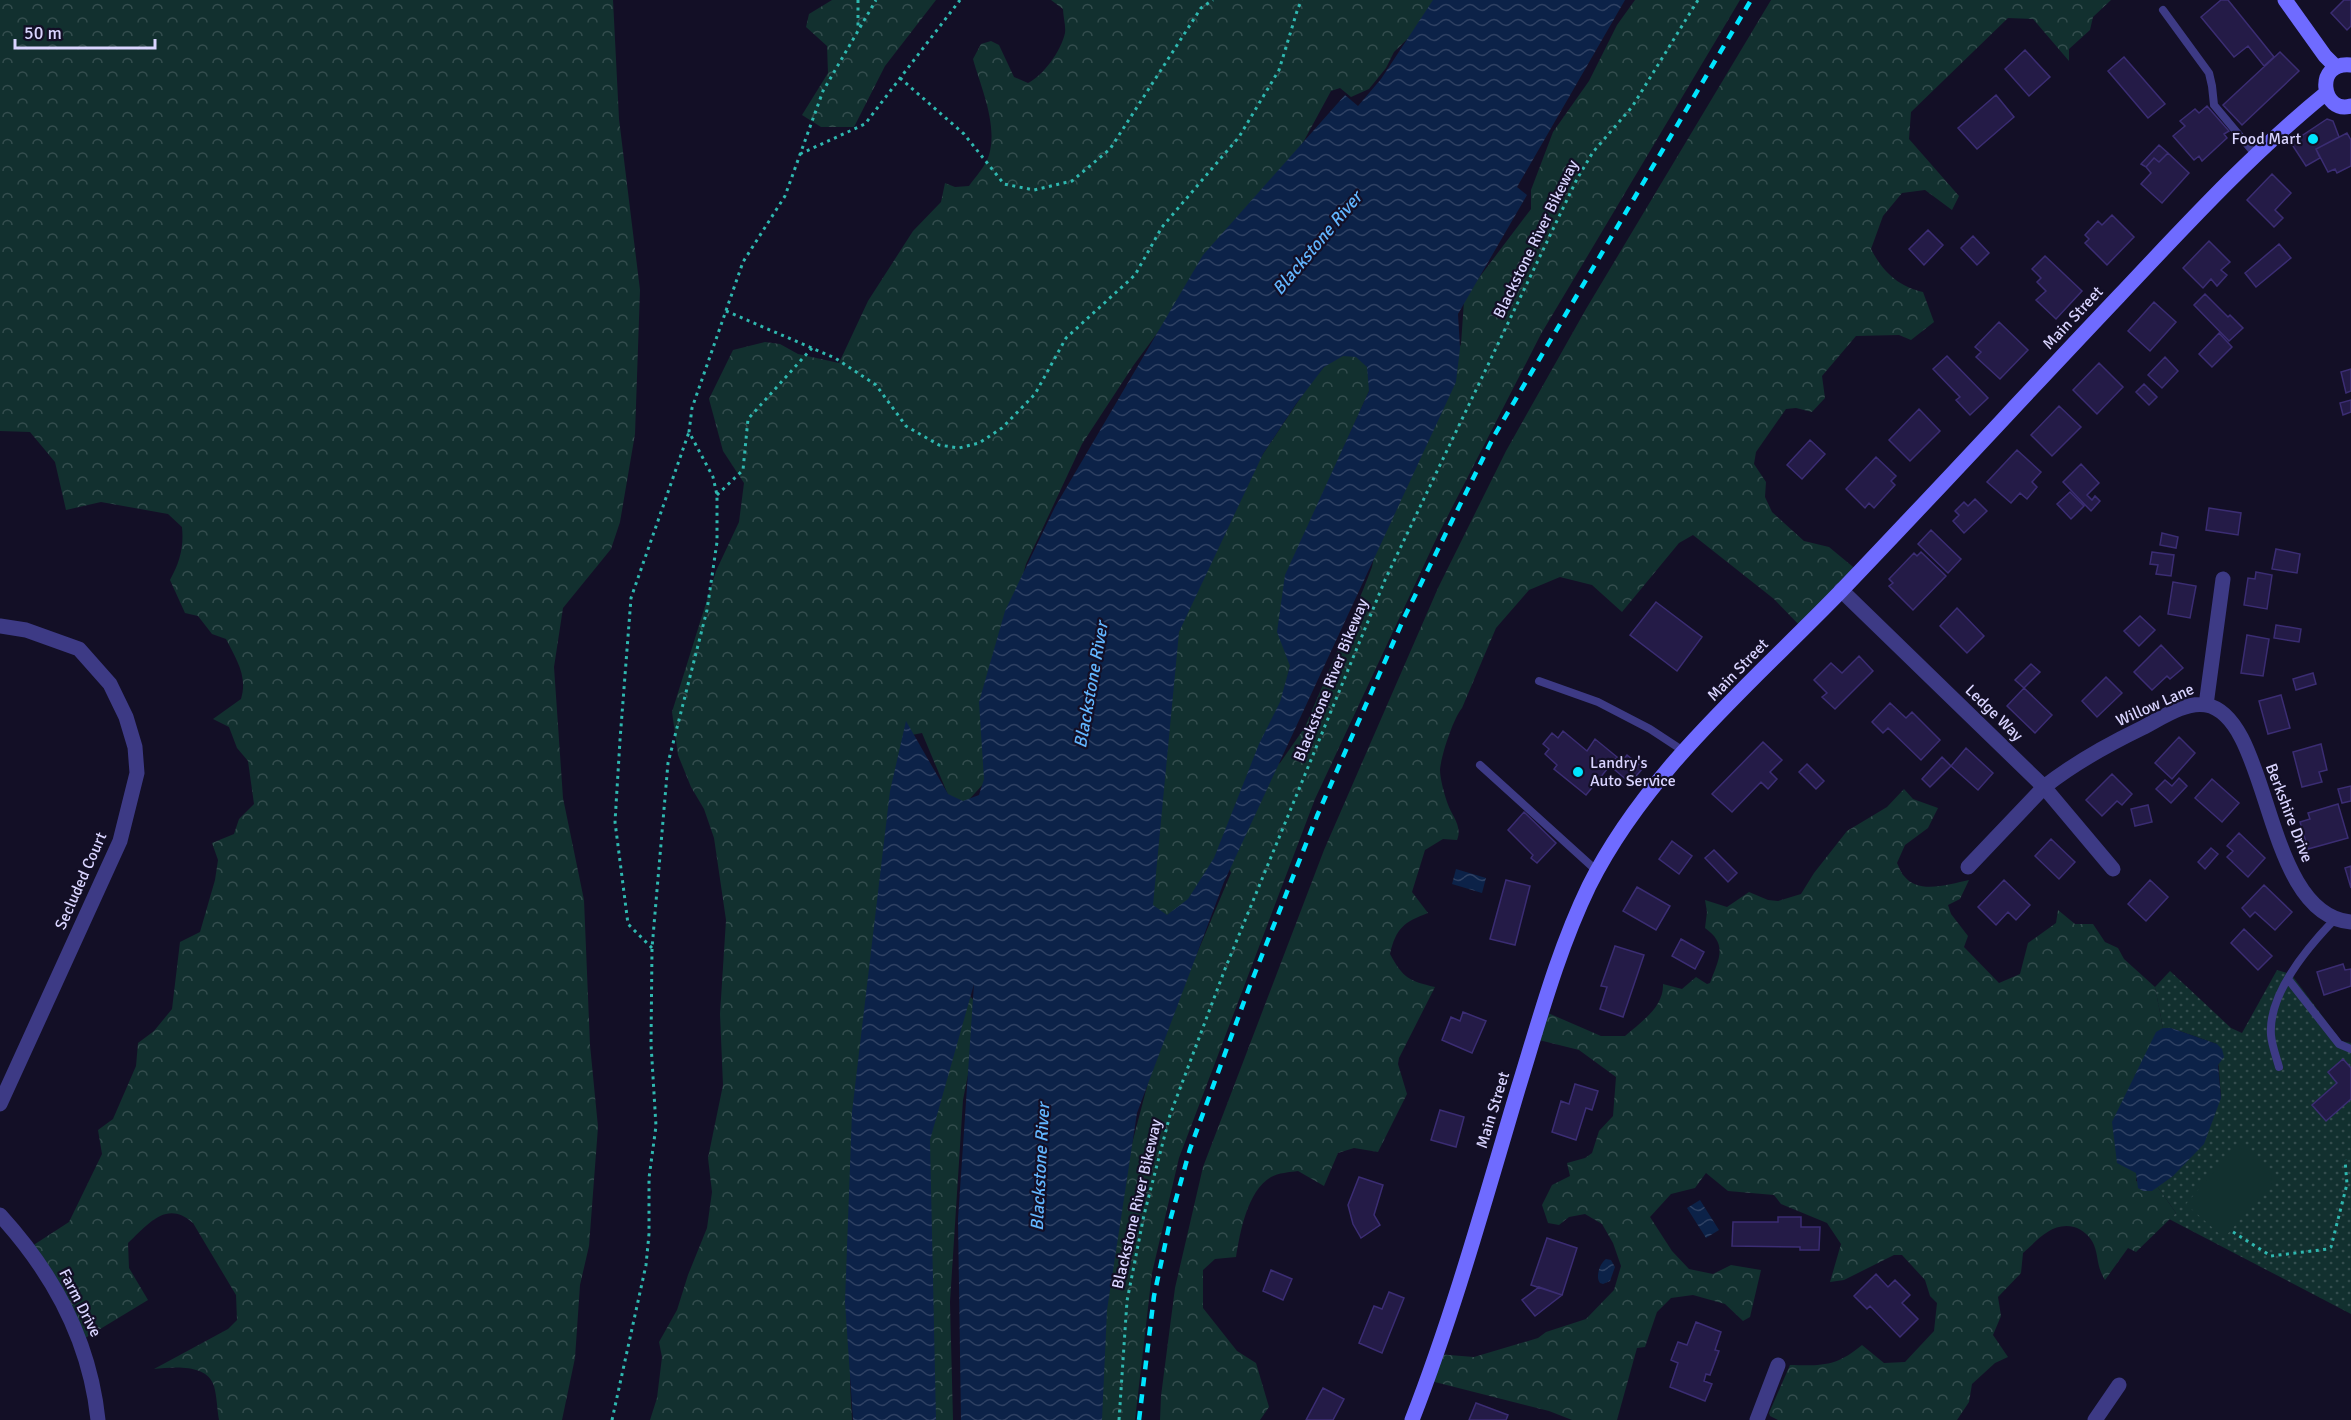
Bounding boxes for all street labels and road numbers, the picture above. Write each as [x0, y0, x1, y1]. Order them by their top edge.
street label: Blackstone River Bikeway [1489, 156, 1583, 321]
street label: Main Street [2039, 282, 2108, 354]
street label: Blackstone River Bikeway [1289, 595, 1373, 764]
street label: Main Street [1703, 634, 1773, 705]
street label: Willow Lane [2113, 679, 2197, 731]
street label: Ledge Way [1961, 681, 2028, 746]
street label: Berkshire Drive [2261, 761, 2317, 865]
street label: Secluded Court [51, 829, 112, 933]
street label: Main Street [1472, 1069, 1514, 1151]
street label: Blackstone River Bikeway [1108, 1117, 1166, 1291]
street label: Farm Drive [54, 1266, 106, 1340]

